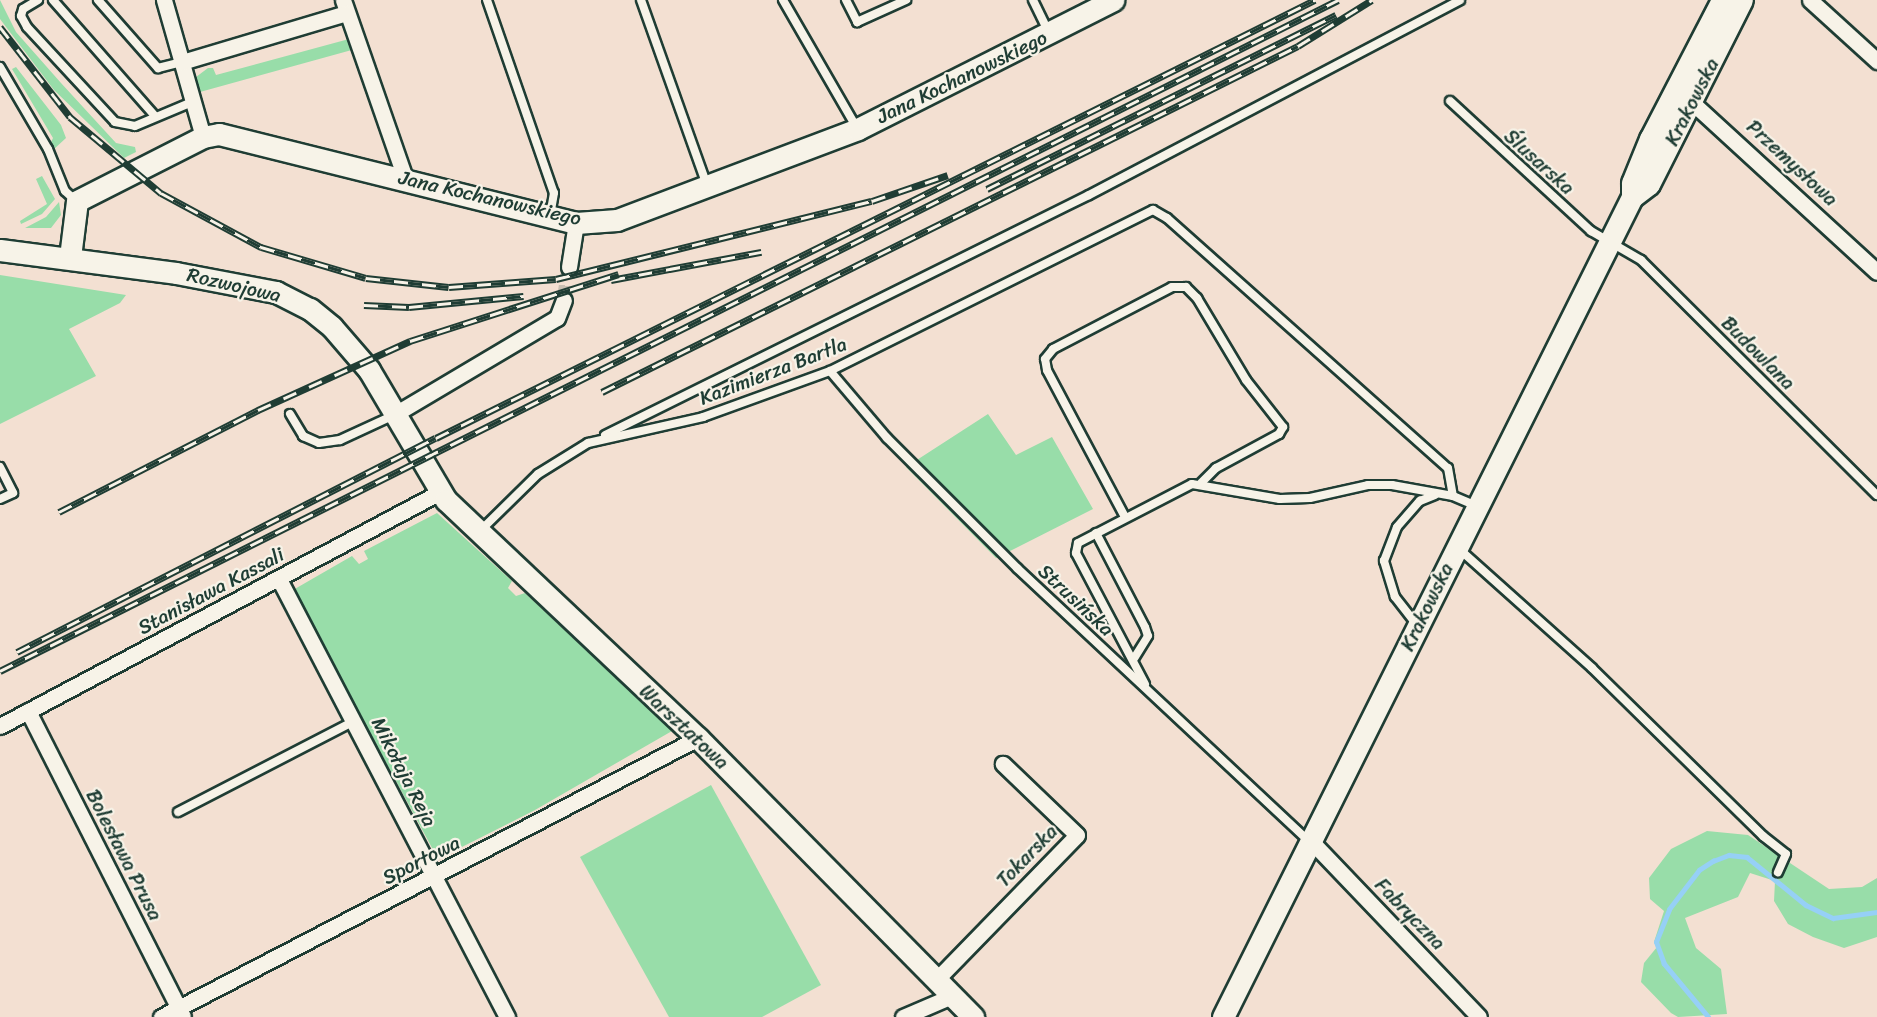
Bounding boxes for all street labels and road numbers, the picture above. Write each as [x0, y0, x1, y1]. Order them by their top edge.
street label: Jana Kochanowskiego [872, 25, 1052, 129]
street label: Krakowska [1660, 54, 1724, 150]
street label: Przemysłowa [1742, 115, 1842, 211]
street label: Ślusarska [1499, 124, 1579, 200]
street label: Jana Kochanowskiego [395, 165, 585, 231]
street label: Rozwojowa [185, 263, 283, 307]
street label: Budowlana [1716, 311, 1800, 395]
street label: Kazimierza Bartla [696, 332, 850, 410]
street label: Stanisława Kassali [133, 542, 289, 640]
street label: Strusińska [1033, 559, 1119, 641]
street label: Krakowska [1395, 559, 1459, 655]
street label: Warsztatowa [634, 679, 734, 775]
street label: Mikołaja Reja [366, 713, 442, 831]
street label: Bolesława Prusa [81, 785, 167, 925]
street label: Tokarska [992, 820, 1062, 892]
street label: Sportowa [378, 830, 464, 890]
street label: Fabryczna [1370, 873, 1450, 955]

